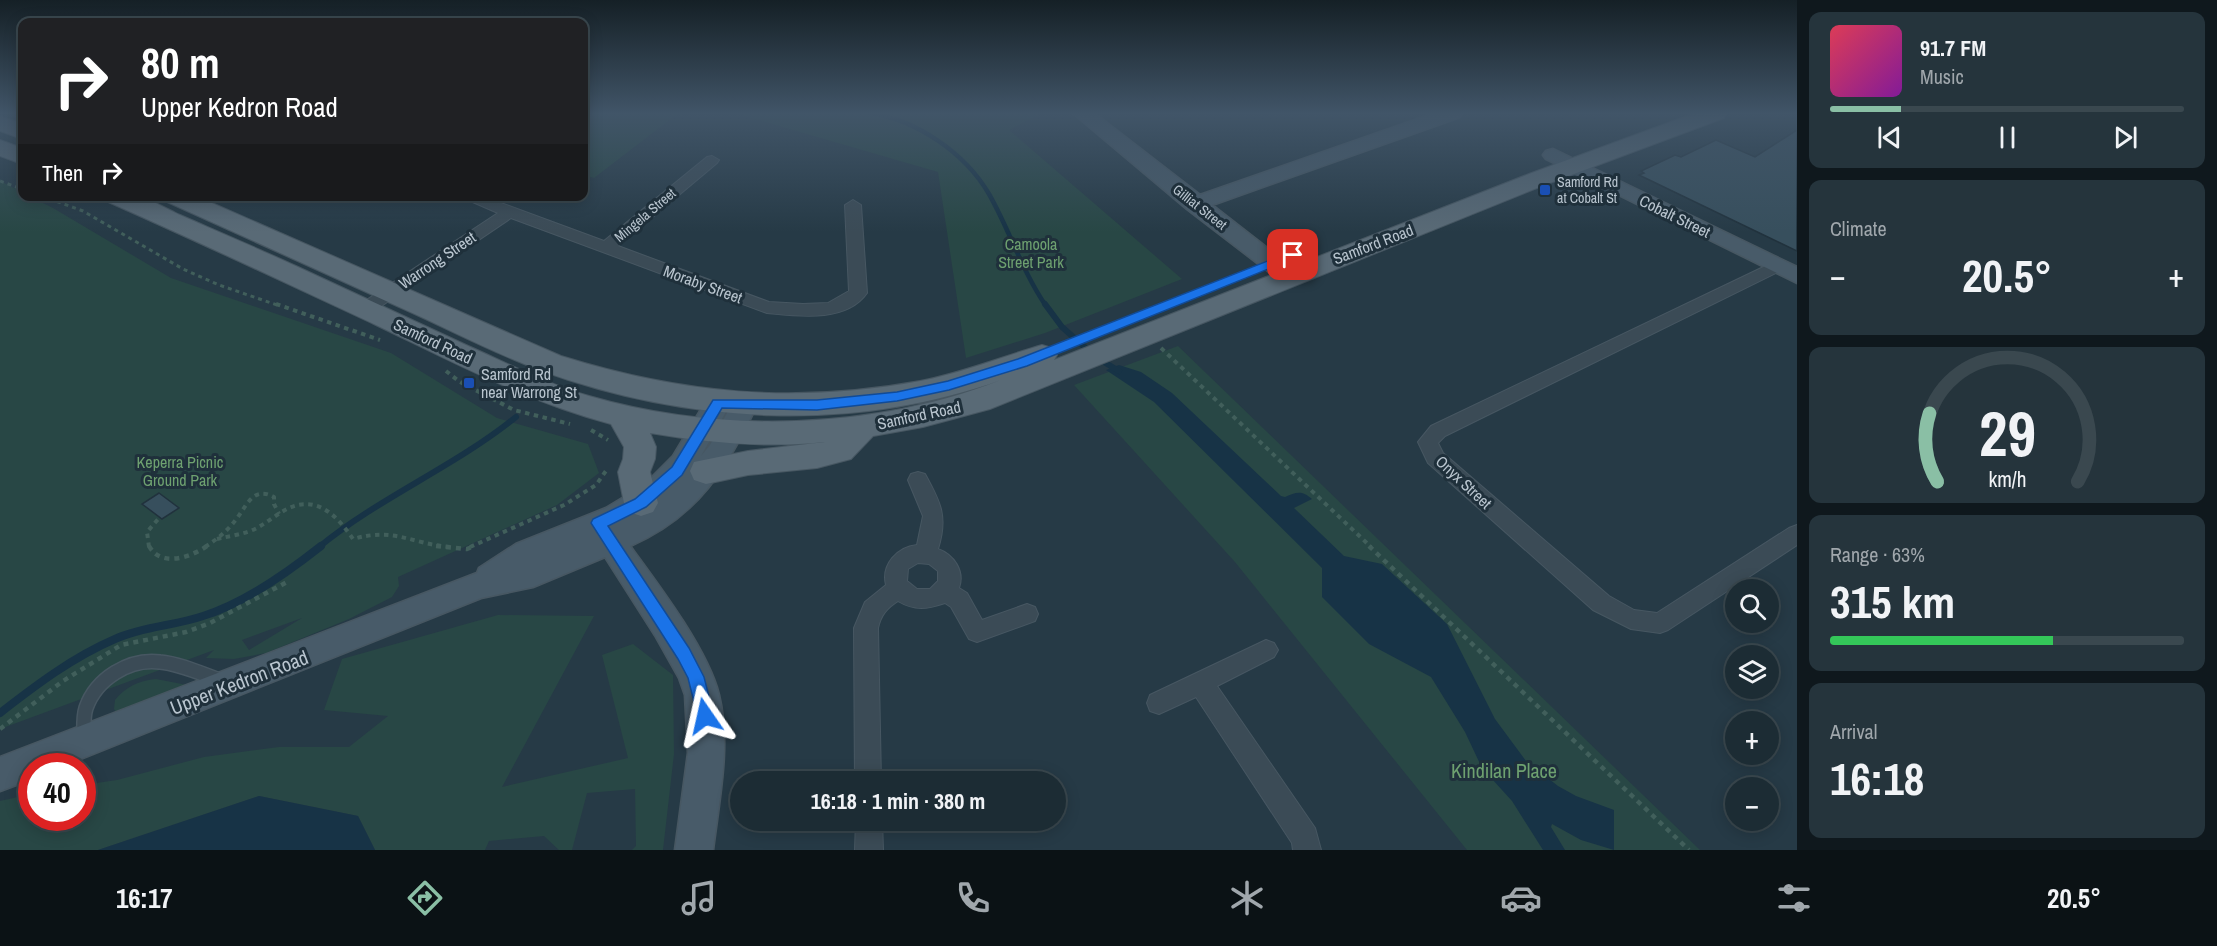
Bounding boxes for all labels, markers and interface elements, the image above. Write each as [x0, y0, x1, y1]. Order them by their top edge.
text: 91.7 FM [1920, 33, 1986, 63]
text: 80 m [141, 35, 220, 91]
icon: right [42, 42, 120, 120]
text: Music [1920, 63, 1964, 90]
text: Upper Kedron Road [141, 89, 338, 125]
icon: previous [1873, 121, 1906, 154]
icon: pause [1991, 121, 2024, 154]
icon: next [2109, 121, 2142, 154]
icon: right [95, 156, 128, 189]
text: Then [42, 158, 83, 188]
place label: Samford Rd at Cobalt St [1557, 173, 1618, 207]
street label: Gilliat Street [1169, 180, 1231, 234]
marker: Samford Rd at Cobalt St [1538, 183, 1552, 197]
street label: Mingela Street [611, 184, 679, 246]
street label: Cobalt Street [1636, 189, 1715, 243]
text: Climate [1830, 215, 1887, 242]
street label: Samford Road [1330, 219, 1416, 269]
street label: Warrong Street [394, 226, 480, 294]
pin [1267, 229, 1318, 280]
park label: Camoola Street Park [998, 233, 1064, 273]
icon: arrive [1276, 238, 1309, 271]
text: 20.5° [1962, 245, 2052, 306]
text: − [1830, 253, 1846, 297]
text: + [2168, 253, 2184, 297]
street label: Moraby Street [661, 260, 746, 309]
street label: Samford Road [390, 313, 476, 369]
place label: Samford Rd near Warrong St [481, 363, 577, 403]
marker: Samford Rd near Warrong St [462, 376, 476, 390]
text: 29 [1979, 391, 2035, 475]
street label: Samford Road [875, 395, 963, 435]
street label: Onyx Street [1431, 450, 1497, 514]
park label: Keperra Picnic Ground Park [137, 451, 224, 491]
text: km/h [1988, 465, 2026, 494]
text: Range · 63% [1830, 541, 1925, 568]
text: 315 km [1830, 571, 1955, 632]
map controls [1725, 579, 1779, 831]
button: search [1725, 579, 1779, 633]
street label: Upper Kedron Road [166, 643, 312, 721]
button: layers [1725, 645, 1779, 699]
position arrow [673, 684, 737, 748]
button: + [1725, 711, 1779, 765]
text: Arrival [1830, 718, 1877, 745]
text: 16:18 [1830, 748, 1924, 809]
speed limit sign: 40 [18, 753, 96, 831]
park label: Kindilan Place [1451, 757, 1557, 784]
button: − [1725, 777, 1779, 831]
text: 16:18 · 1 min · 380 m [811, 786, 985, 816]
icon: directions [404, 877, 446, 919]
icon: music [678, 877, 720, 919]
icon: phone [952, 877, 994, 919]
icon: climate [1226, 877, 1268, 919]
icon: car [1500, 877, 1542, 919]
icon: filters [1773, 877, 1815, 919]
text: 16:17 [116, 880, 173, 916]
text: 20.5° [2047, 880, 2101, 916]

